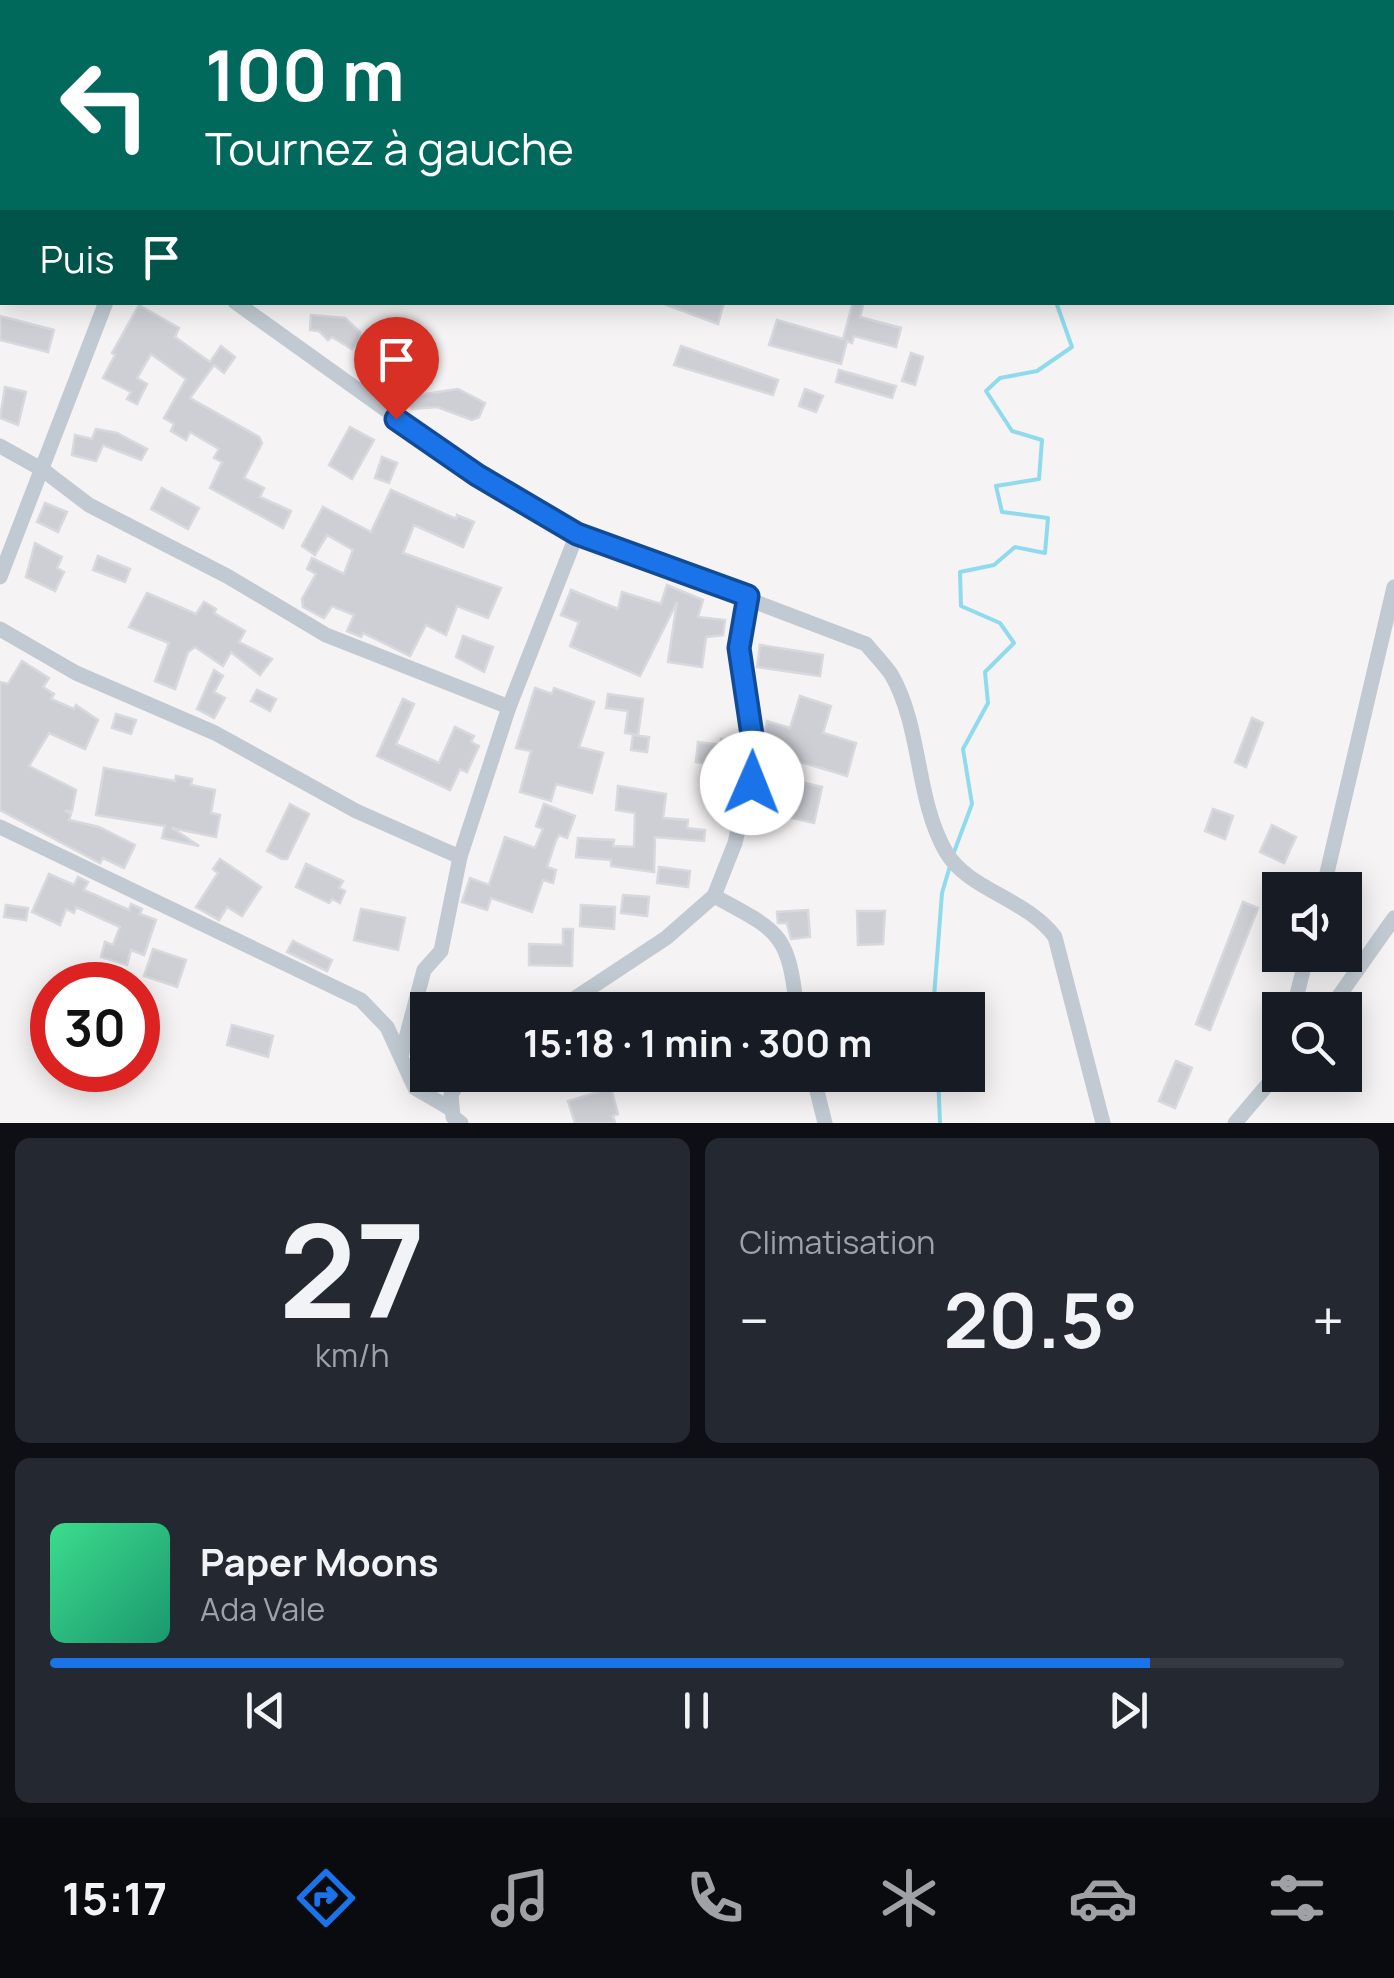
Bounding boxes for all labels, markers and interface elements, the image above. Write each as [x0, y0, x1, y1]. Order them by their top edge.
text: 100 m [205, 26, 405, 122]
icon: left [40, 40, 170, 170]
text: Tournez à gauche [205, 117, 574, 179]
icon: arrive [134, 230, 189, 285]
text: Puis [40, 232, 114, 284]
pin [354, 317, 439, 420]
icon: arrive [369, 332, 424, 387]
position arrow [700, 731, 804, 835]
map controls [1262, 872, 1362, 1092]
button: sound [1262, 872, 1362, 972]
speed limit sign: 30 [30, 962, 160, 1092]
button: search [1262, 992, 1362, 1092]
text: 15:18 · 1 min · 300 m [523, 1016, 872, 1068]
text: 27 [279, 1179, 426, 1357]
text: Climatisation [740, 1220, 935, 1264]
text: 20.5° [944, 1268, 1138, 1371]
text: − [740, 1282, 769, 1358]
text: + [1312, 1282, 1344, 1358]
text: km/h [315, 1333, 389, 1377]
text: Paper Moons [200, 1535, 439, 1587]
text: Ada Vale [200, 1587, 325, 1631]
icon: previous [238, 1683, 293, 1738]
icon: pause [669, 1683, 724, 1738]
icon: next [1101, 1683, 1156, 1738]
icon: directions [291, 1863, 361, 1933]
icon: music [485, 1863, 555, 1933]
icon: phone [680, 1863, 750, 1933]
icon: climate [874, 1863, 944, 1933]
icon: car [1068, 1863, 1138, 1933]
icon: filters [1262, 1863, 1332, 1933]
text: 15:17 [62, 1867, 167, 1929]

